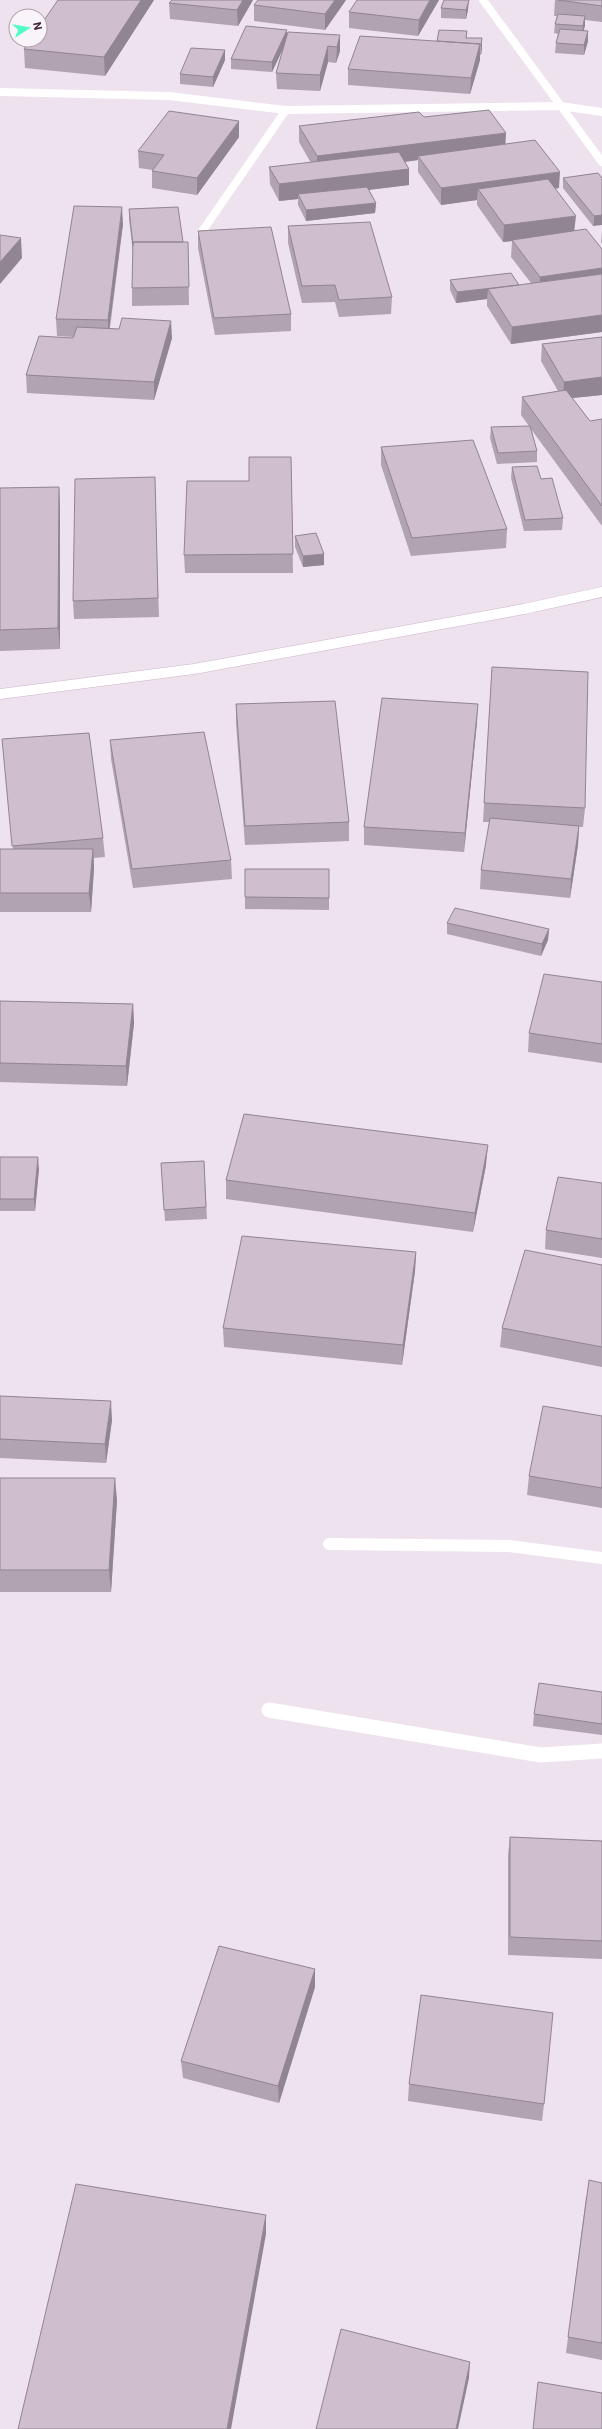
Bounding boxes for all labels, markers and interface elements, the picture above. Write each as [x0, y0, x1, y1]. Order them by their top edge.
north arrow [8, 8, 48, 48]
text: N [30, 21, 45, 31]

